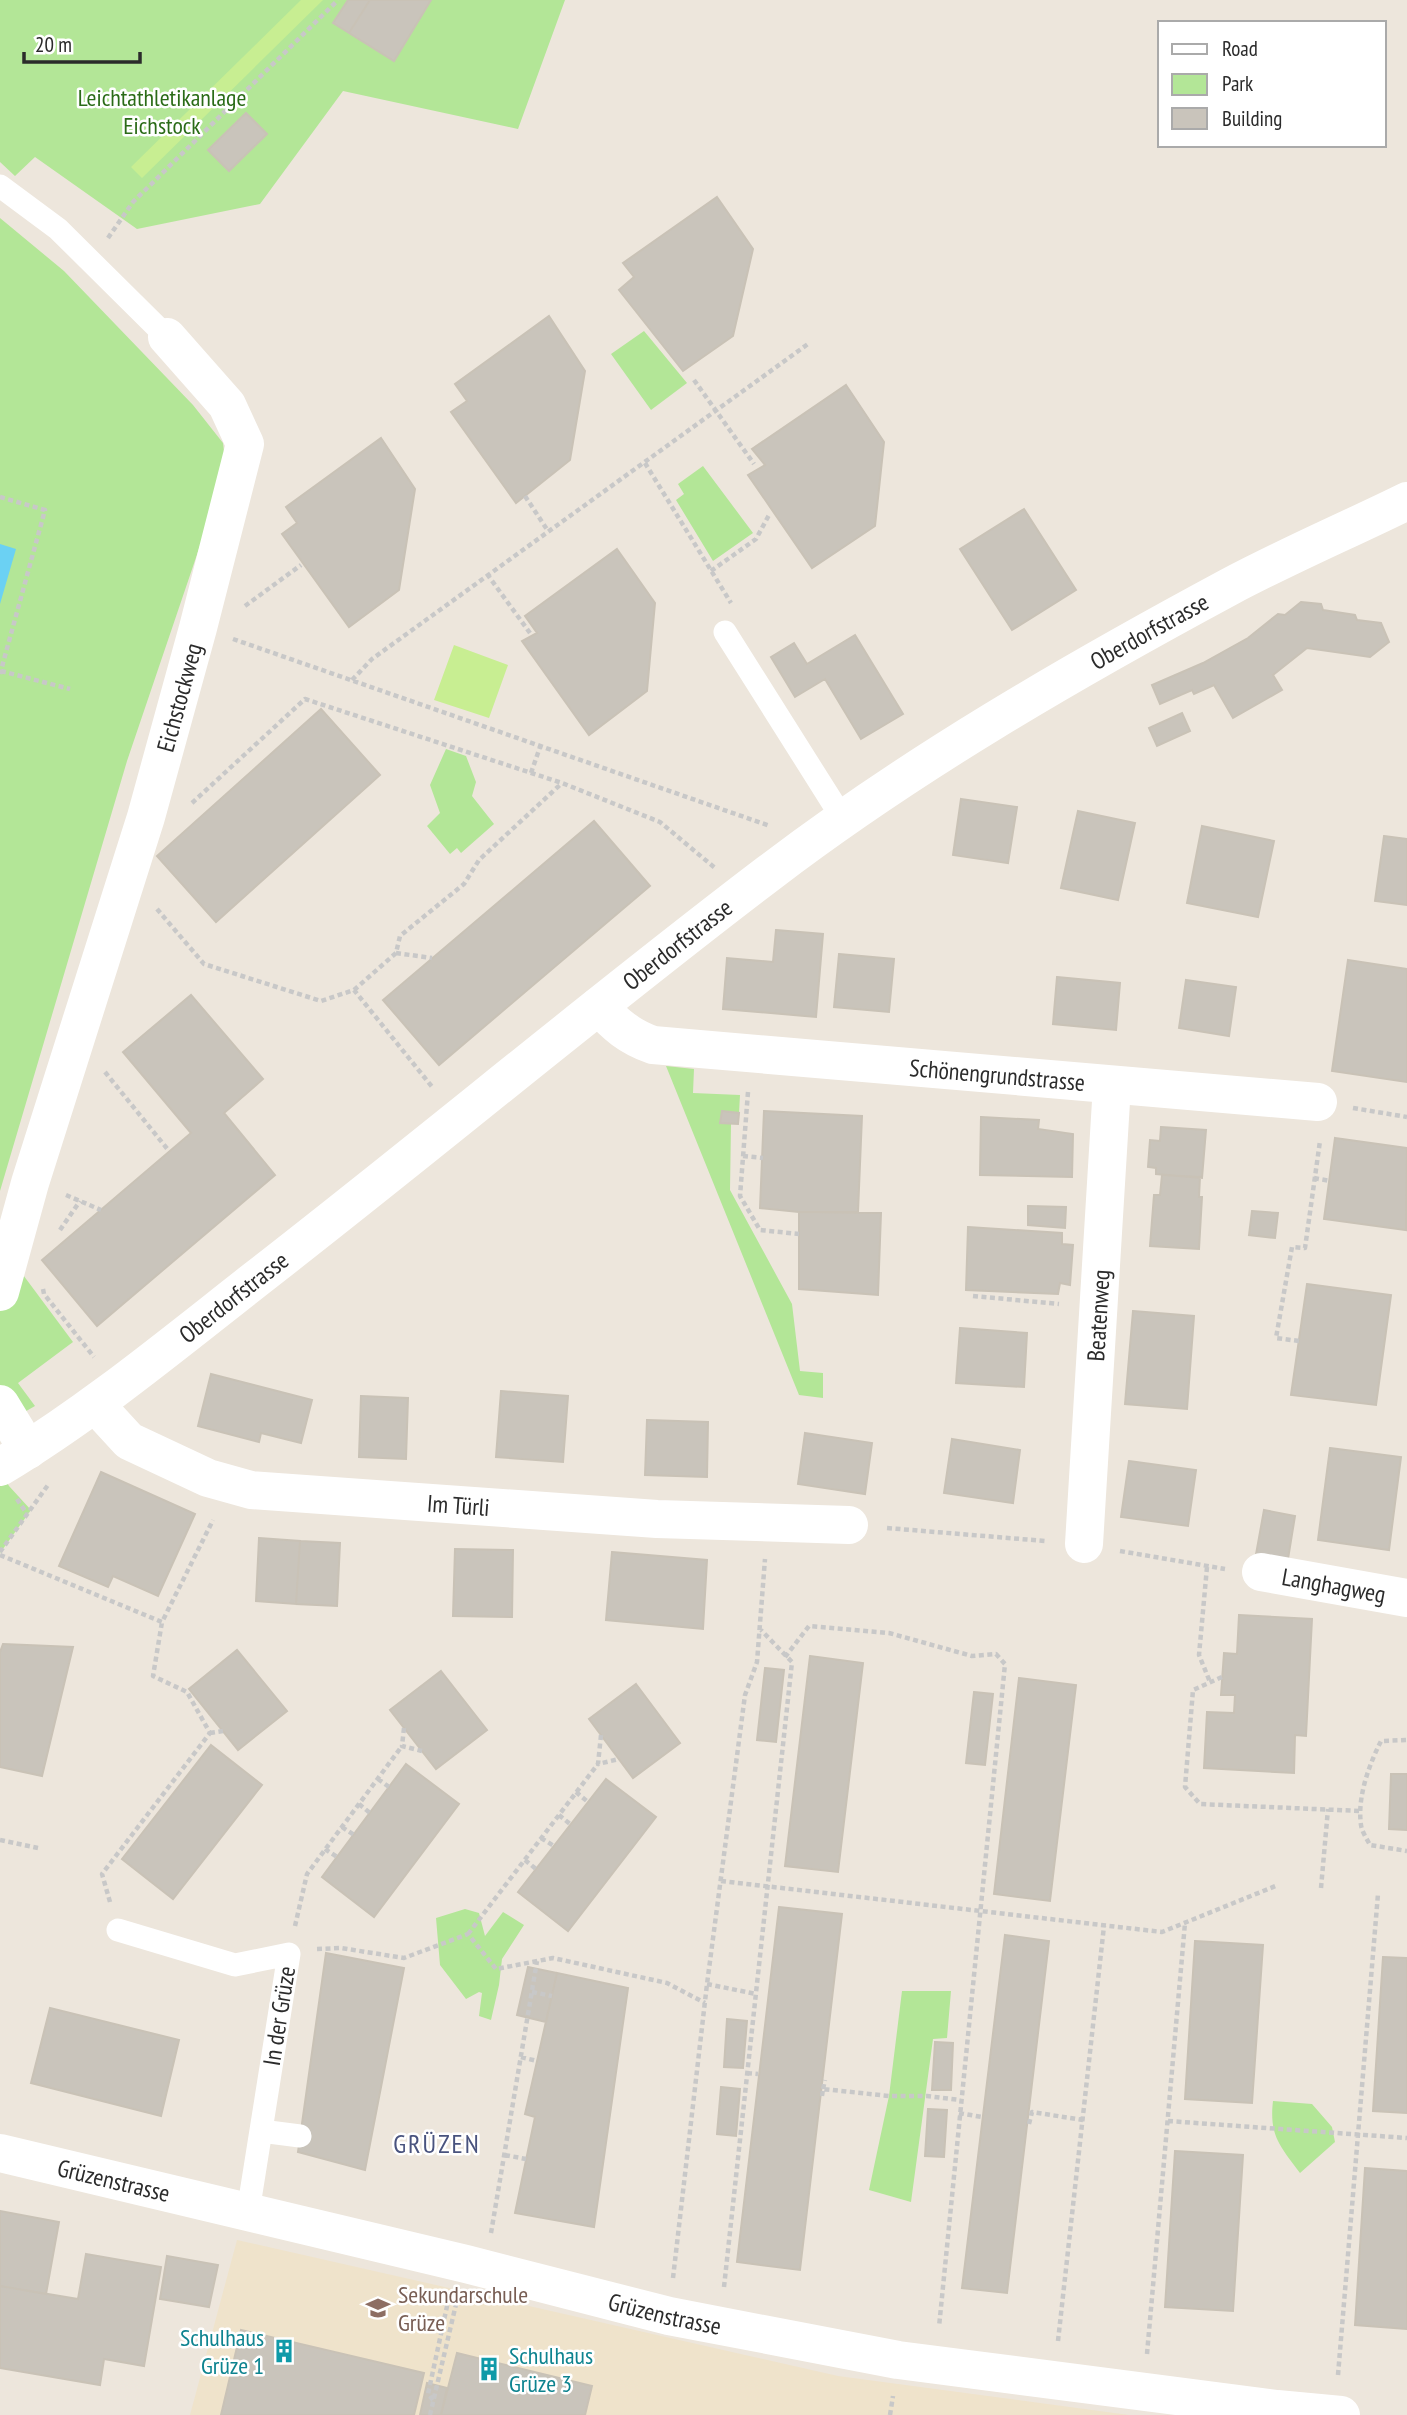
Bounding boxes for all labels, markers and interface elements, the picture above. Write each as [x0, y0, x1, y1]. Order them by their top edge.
scale bar [24, 21, 140, 65]
legend [1158, 21, 1386, 147]
text: 20 m [35, 31, 72, 58]
text: Road [1222, 35, 1258, 62]
text: Park [1222, 70, 1253, 97]
park label: Leichtathletikanlage Eichstock [78, 82, 246, 141]
text: Building [1222, 105, 1282, 132]
street label: Oberdorfstrasse [1084, 586, 1214, 676]
street label: Eichstockweg [149, 640, 209, 755]
street label: Oberdorfstrasse [616, 892, 738, 997]
street label: Schönengrundstrasse [908, 1052, 1086, 1097]
street label: Oberdorfstrasse [172, 1244, 294, 1349]
street label: Beatenweg [1080, 1269, 1116, 1362]
street label: Im Türli [426, 1487, 491, 1523]
street label: Langhagweg [1280, 1561, 1388, 1609]
street label: In der Grüze [256, 1964, 302, 2068]
district label: GRÜZEN [393, 2127, 481, 2160]
street label: Grüzenstrasse [54, 2152, 173, 2208]
place label: Sekundarschule Grüze [398, 2279, 528, 2338]
street label: Grüzenstrasse [605, 2286, 724, 2341]
school or university icon: Sekundarschule Grüze [364, 2294, 392, 2322]
place label: Schulhaus Grüze 1 [180, 2322, 264, 2381]
building icon: Schulhaus Grüze 1 [270, 2337, 298, 2365]
place label: Schulhaus Grüze 3 [509, 2340, 593, 2399]
building icon: Schulhaus Grüze 3 [475, 2355, 503, 2383]

